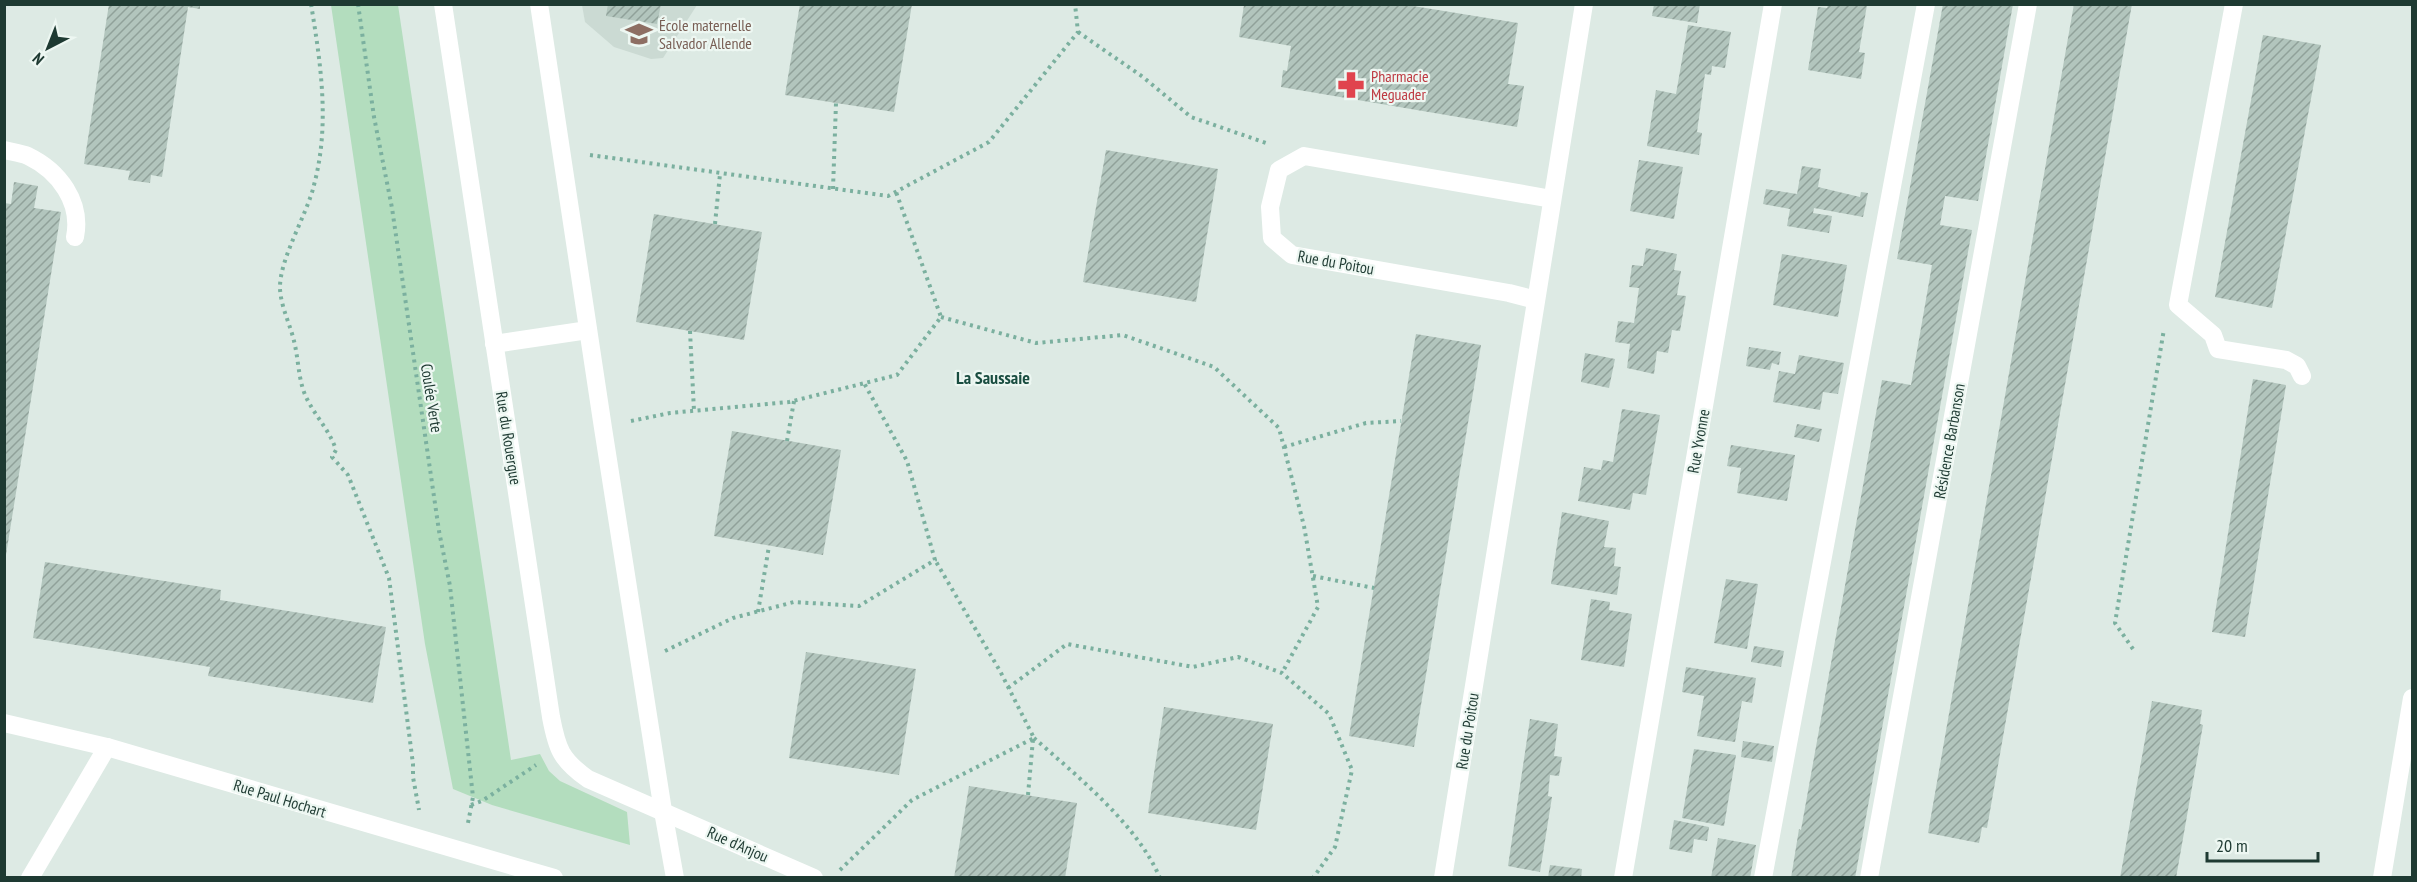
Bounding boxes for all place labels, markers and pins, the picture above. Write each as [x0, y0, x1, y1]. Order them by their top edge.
place label: École maternelle Salvador Allende [659, 15, 752, 53]
school or university icon: École maternelle Salvador Allende [624, 19, 654, 49]
place label: Pharmacie Meguader [1371, 66, 1429, 104]
pharmacy icon: Pharmacie Meguader [1336, 70, 1366, 100]

